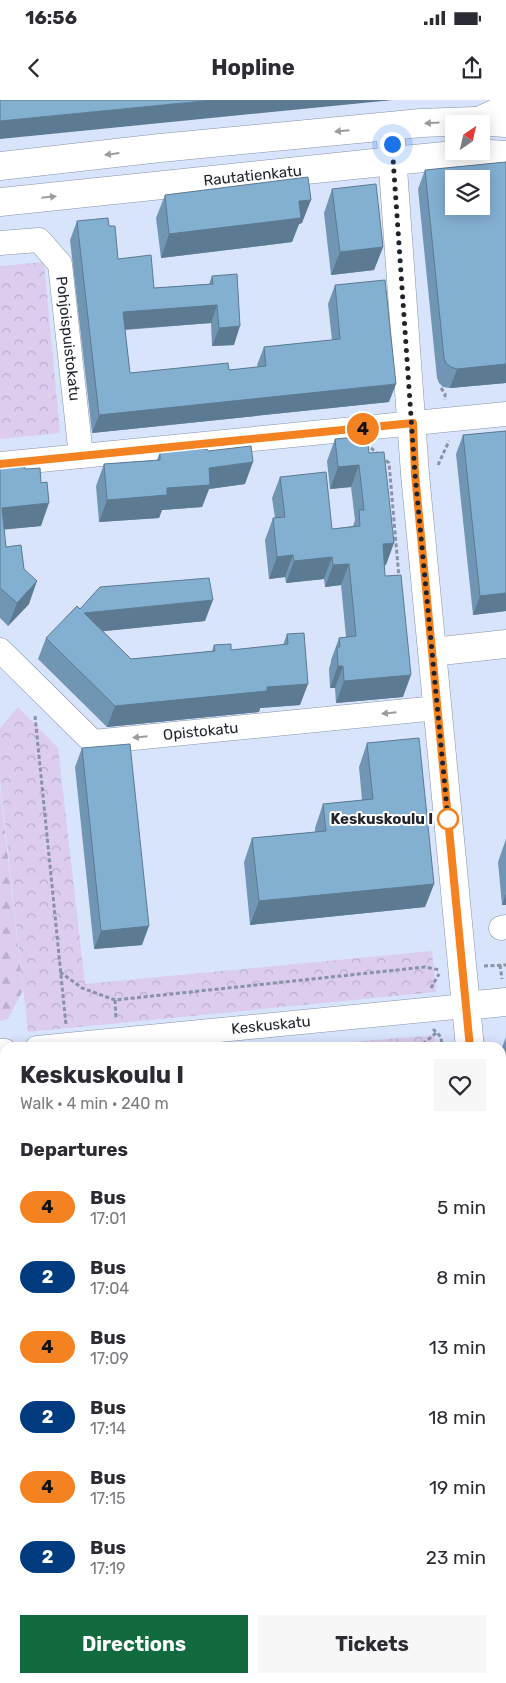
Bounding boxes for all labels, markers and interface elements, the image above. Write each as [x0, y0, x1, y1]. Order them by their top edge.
text: 16:56 [25, 6, 77, 29]
icon: back [20, 54, 48, 82]
text: Hopline [211, 54, 295, 81]
icon: share [458, 54, 486, 82]
north arrow [445, 115, 490, 160]
map controls [445, 115, 490, 215]
one-way arrow [424, 119, 440, 127]
one-way arrow [334, 128, 350, 136]
your location [380, 132, 405, 157]
one-way arrow [103, 150, 119, 158]
street label: Rautatienkatu [202, 162, 303, 190]
button: layers [445, 170, 490, 215]
one-way arrow [41, 193, 57, 201]
street label: Pohjoispuistokatu [52, 275, 84, 402]
line badge: 4 [347, 413, 379, 445]
text: 4 [357, 418, 369, 440]
one-way arrow [380, 709, 396, 717]
street label: Opistokatu [162, 719, 239, 744]
one-way arrow [132, 733, 148, 741]
marker: Keskuskoulu I [437, 808, 459, 830]
place label: Keskuskoulu I [330, 810, 433, 828]
street label: Keskuskatu [230, 1012, 311, 1038]
button: heart [434, 1059, 486, 1111]
text: Keskuskoulu I [20, 1061, 184, 1089]
text: Walk · 4 min · 240 m [20, 1094, 169, 1113]
text: Departures [20, 1138, 128, 1161]
text: Bus [90, 1186, 126, 1209]
text: 4 [41, 1196, 54, 1218]
text: 5 min [437, 1196, 486, 1219]
text: 17:01 [90, 1209, 126, 1228]
text: Bus [90, 1256, 126, 1279]
text: 2 [42, 1266, 53, 1288]
text: 8 min [436, 1266, 486, 1289]
text: 17:04 [90, 1279, 129, 1298]
text: Bus [90, 1326, 126, 1349]
text: 4 [41, 1336, 54, 1358]
text: 13 min [429, 1336, 486, 1359]
text: 17:09 [90, 1349, 129, 1368]
text: Bus [90, 1396, 126, 1419]
text: 2 [42, 1406, 53, 1428]
text: 18 min [428, 1406, 486, 1429]
text: 17:14 [90, 1419, 126, 1438]
text: Bus [90, 1466, 126, 1489]
text: 4 [41, 1476, 54, 1498]
text: 19 min [429, 1476, 486, 1499]
text: 17:15 [90, 1489, 126, 1508]
text: Bus [90, 1536, 126, 1559]
text: 2 [42, 1546, 53, 1568]
text: 23 min [426, 1546, 486, 1569]
text: 17:19 [90, 1559, 126, 1578]
button: Directions [20, 1615, 248, 1673]
button: Tickets [258, 1615, 486, 1673]

